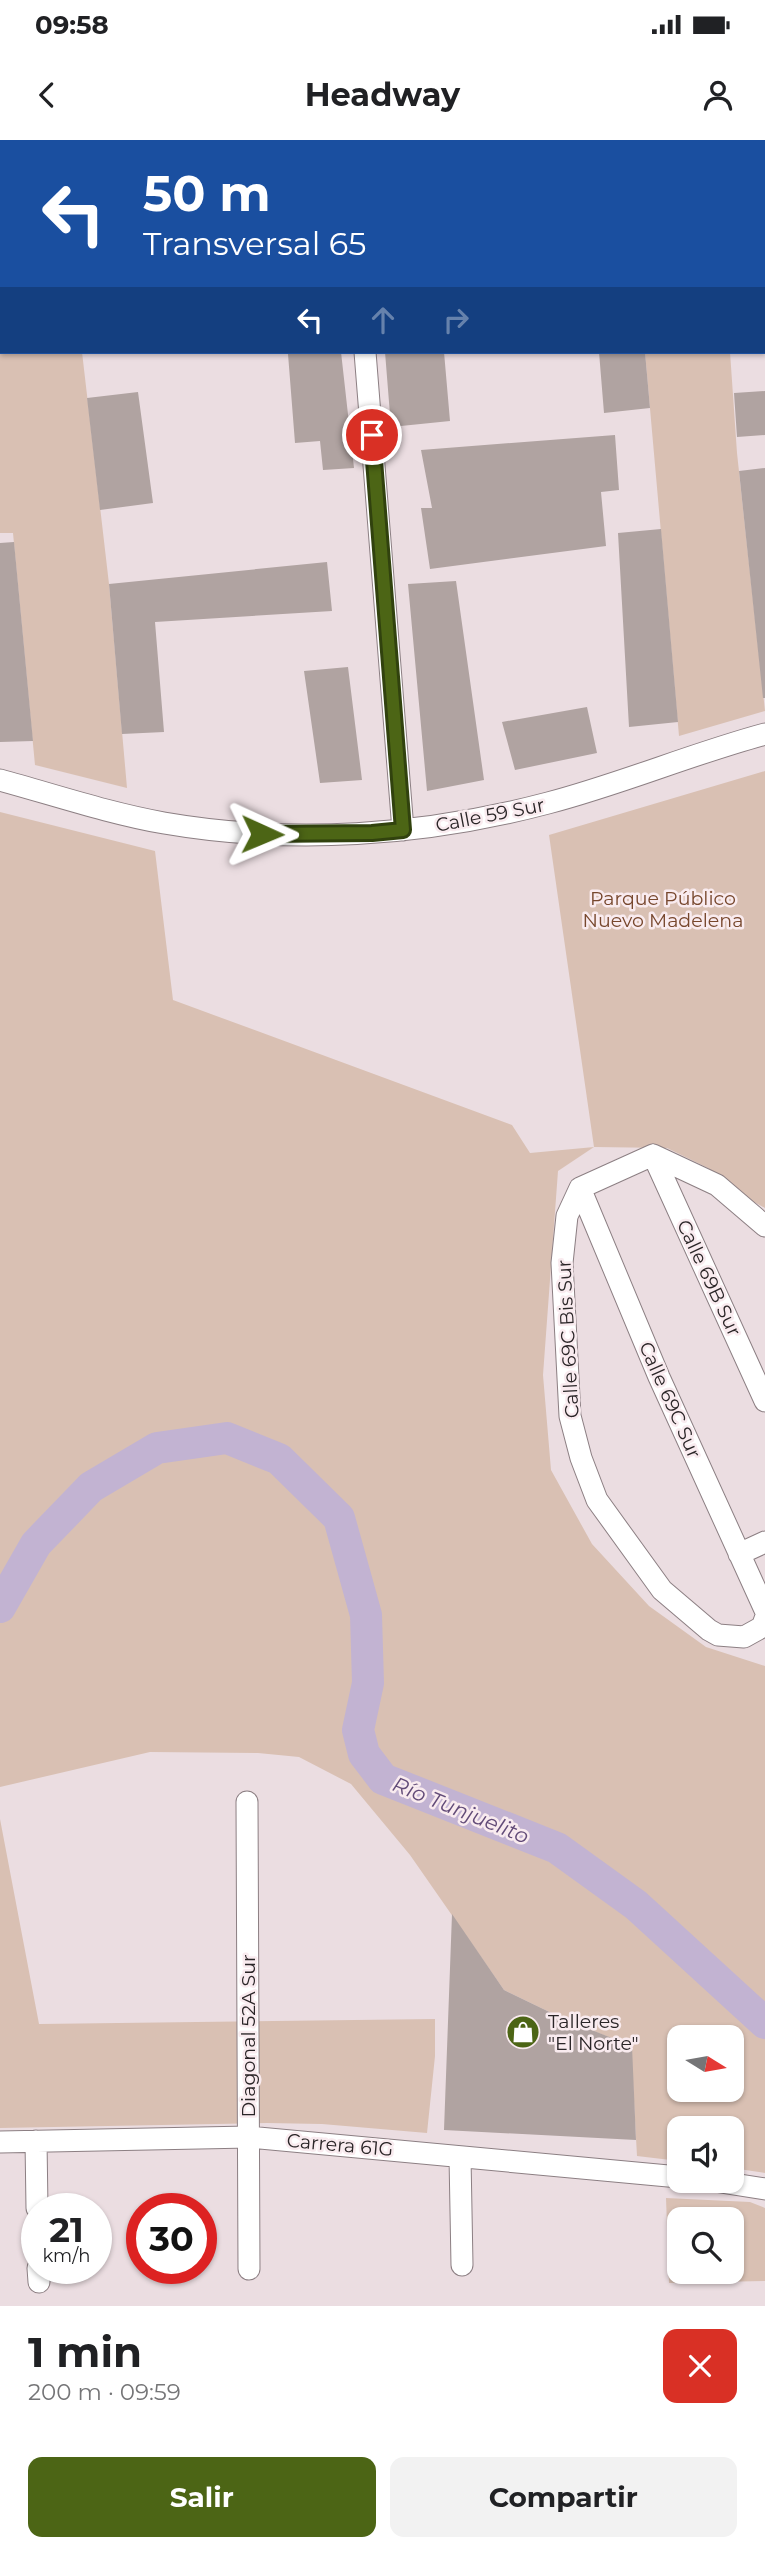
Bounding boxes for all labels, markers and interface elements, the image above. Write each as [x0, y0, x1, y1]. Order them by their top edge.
text: 09:58 [35, 9, 109, 41]
text: Headway [305, 75, 460, 114]
icon: back [28, 76, 66, 114]
icon: person [699, 76, 737, 114]
text: 50 m [143, 164, 271, 223]
icon: left [28, 168, 119, 259]
text: Transversal 65 [143, 224, 366, 263]
icon: left [291, 301, 329, 339]
icon: ahead [364, 301, 402, 339]
icon: right [437, 301, 475, 339]
pin [342, 405, 402, 465]
icon: arrive [353, 416, 391, 454]
street label: Calle 59 Sur [434, 793, 546, 837]
position arrow [225, 797, 299, 871]
park label: Parque Público Nuevo Madelena [583, 887, 743, 932]
street label: Calle 69B Sur [672, 1216, 746, 1340]
street label: Calle 69C Bis Sur [552, 1259, 584, 1419]
street label: Calle 69C Sur [634, 1338, 706, 1462]
water label: Río Tunjuelito [389, 1771, 533, 1849]
street label: Diagonal 52A Sur [237, 1954, 260, 2118]
place label: Talleres "El Norte" [548, 2010, 639, 2055]
shop icon: Talleres "El Norte" [504, 2013, 542, 2051]
north arrow [667, 2025, 744, 2102]
map controls [667, 2025, 744, 2284]
button: sound [667, 2116, 744, 2193]
street label: Carrera 61G [286, 2129, 394, 2161]
speed limit sign: 30 [126, 2193, 217, 2284]
button: search [667, 2207, 744, 2284]
text: 21 [49, 2208, 84, 2251]
text: km/h [42, 2245, 91, 2267]
text: 1 min [28, 2326, 142, 2378]
button: close [663, 2329, 737, 2403]
text: 200 m · 09:59 [28, 2378, 181, 2406]
button: Salir [28, 2457, 376, 2537]
button: Compartir [390, 2457, 737, 2537]

